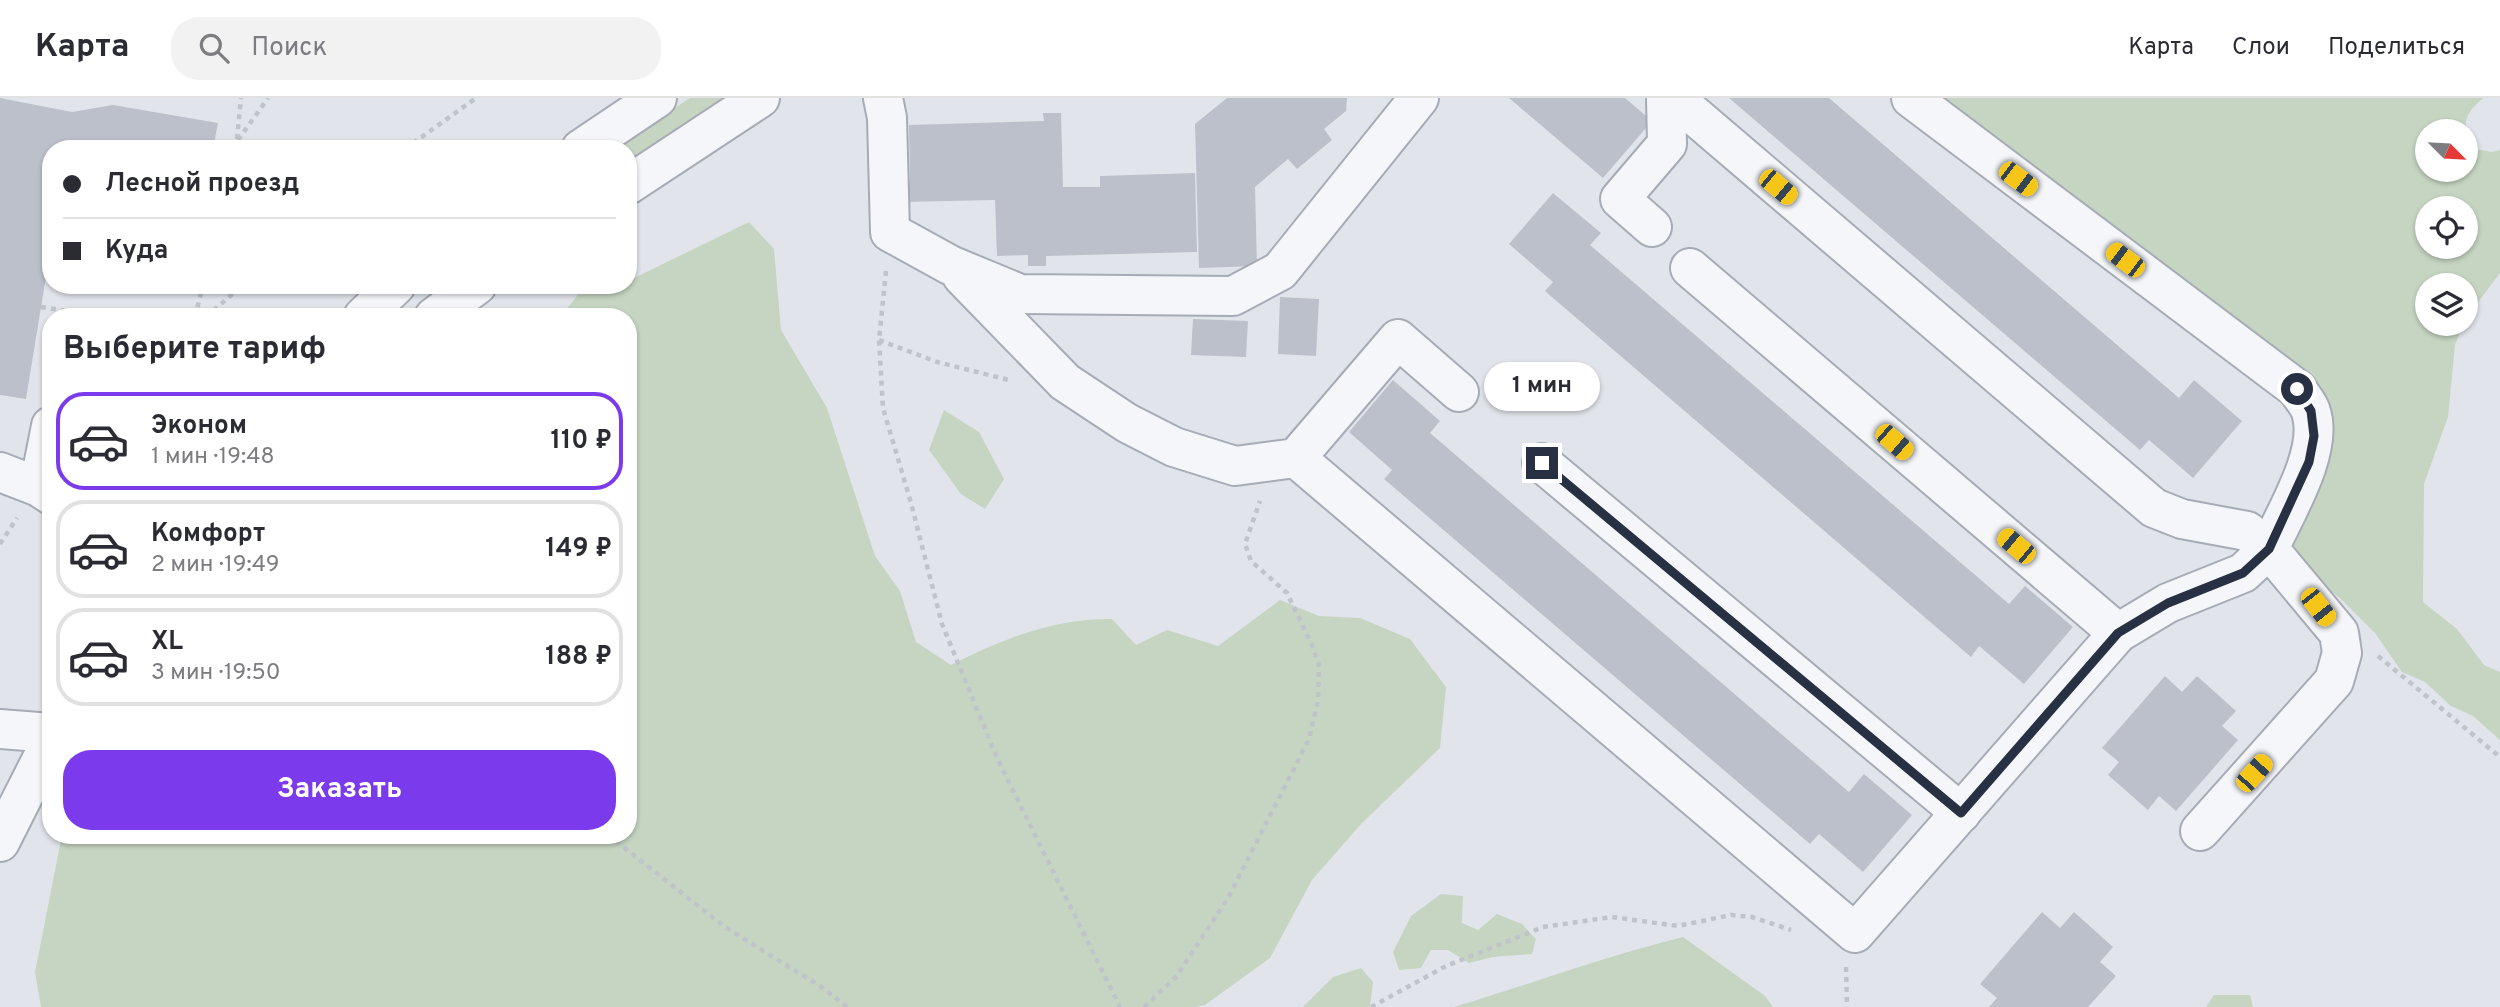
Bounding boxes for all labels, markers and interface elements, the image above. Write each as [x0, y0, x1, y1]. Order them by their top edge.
search box [171, 17, 661, 80]
text: Карта [35, 27, 129, 69]
icon: search [195, 29, 233, 67]
text: Поиск [251, 32, 327, 65]
text: Карта [2128, 33, 2194, 63]
text: Слои [2232, 33, 2290, 63]
text: Поделиться [2328, 33, 2465, 63]
north arrow [2415, 119, 2478, 182]
map controls [2415, 119, 2478, 336]
car [1995, 158, 2042, 200]
car [1756, 165, 1801, 209]
text: Лесной проезд [105, 168, 299, 201]
button: locate [2415, 196, 2478, 259]
text: Куда [105, 235, 168, 268]
car [2102, 239, 2149, 281]
button: layers [2415, 273, 2478, 336]
text: Выберите тариф [63, 330, 326, 370]
callout: 1 мин [1484, 362, 1600, 410]
text: 1 мин [1512, 372, 1572, 401]
route start [2281, 373, 2313, 405]
icon: car [67, 410, 130, 473]
text: Эконом [151, 410, 247, 443]
car [1872, 420, 1917, 464]
text: 110 ₽ [551, 425, 612, 458]
text: 1 мин · 19:48 [151, 443, 275, 472]
route end [1526, 447, 1558, 479]
icon: car [67, 518, 130, 581]
text: Комфорт [151, 518, 265, 551]
car [1994, 524, 2039, 568]
text: 149 ₽ [545, 533, 612, 566]
text: 2 мин · 19:49 [151, 551, 279, 580]
car [2297, 584, 2340, 630]
icon: car [67, 626, 130, 689]
text: XL [151, 626, 183, 659]
text: 188 ₽ [545, 641, 612, 674]
text: 3 мин · 19:50 [151, 659, 280, 688]
button: Заказать [63, 750, 616, 830]
car [2233, 750, 2276, 796]

